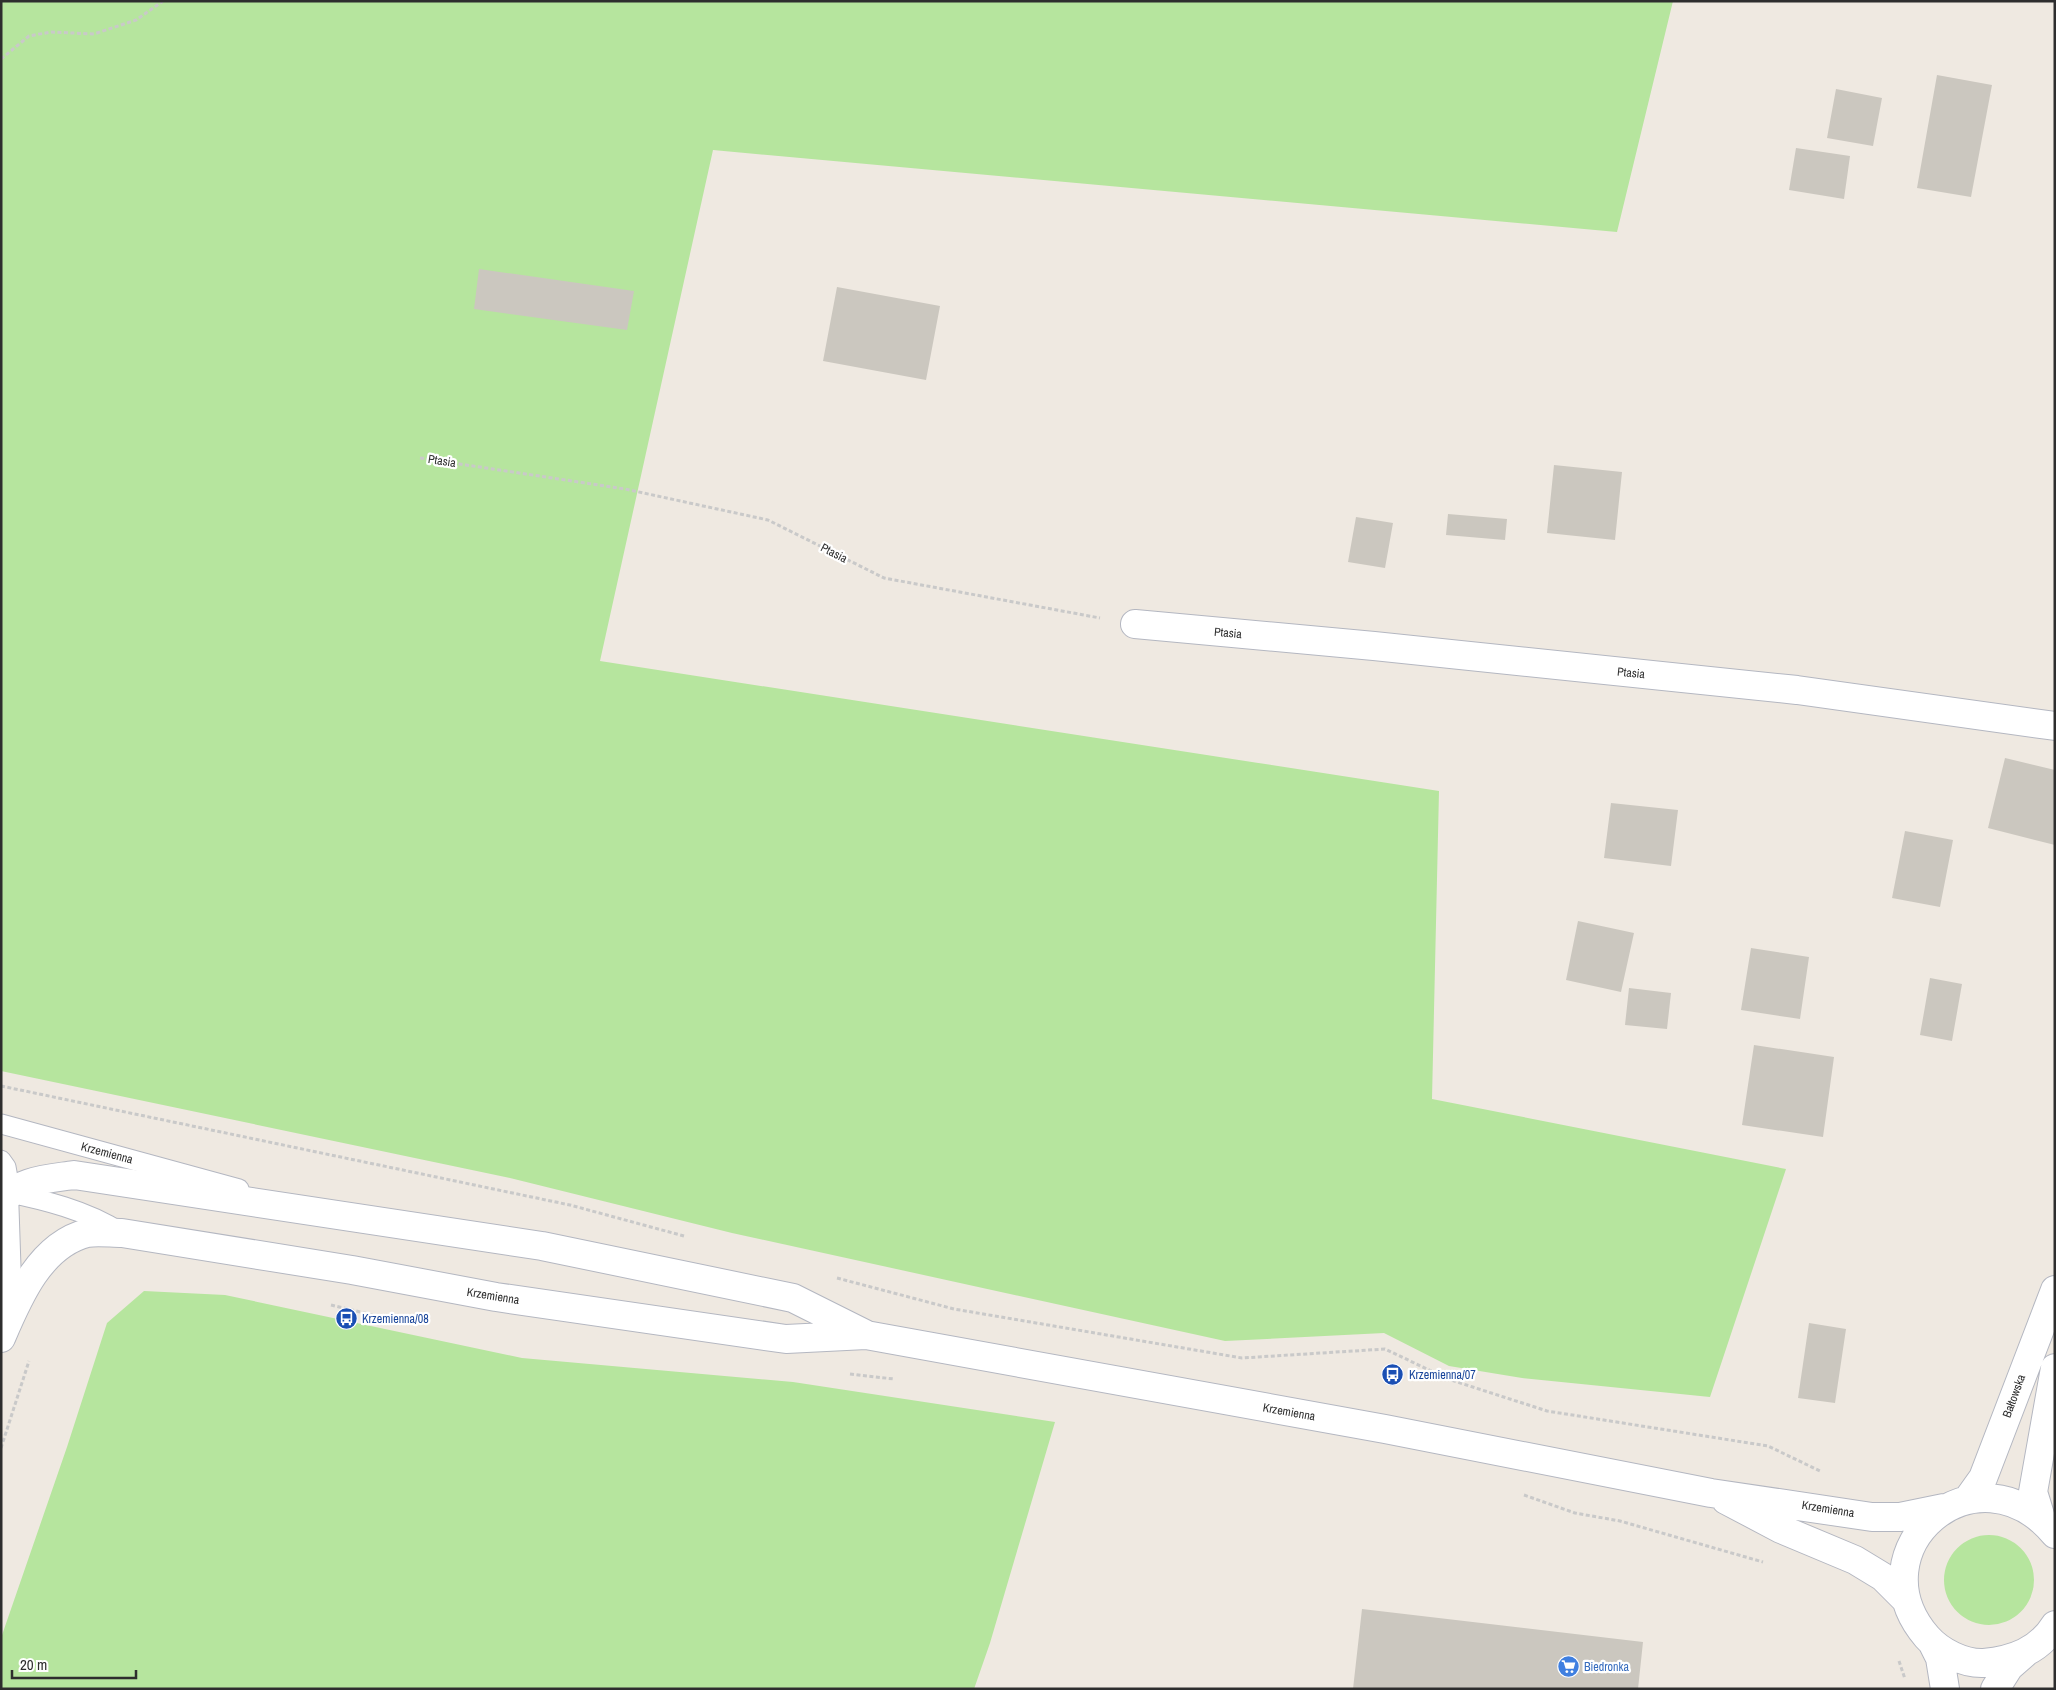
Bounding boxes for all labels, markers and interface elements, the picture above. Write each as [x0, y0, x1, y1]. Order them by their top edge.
street label: Ptasia [427, 451, 458, 471]
street label: Ptasia [818, 540, 851, 567]
street label: Ptasia [1213, 624, 1243, 642]
street label: Ptasia [1616, 664, 1646, 682]
street label: Krzemienna [79, 1138, 135, 1168]
street label: Krzemienna [466, 1284, 521, 1308]
bus stop icon: Krzemienna/08 [334, 1307, 358, 1331]
place label: Krzemienna/08 [362, 1311, 429, 1327]
bus stop icon: Krzemienna/07 [1381, 1363, 1405, 1387]
place label: Krzemienna/07 [1409, 1367, 1476, 1383]
street label: Bałtowska [1999, 1372, 2029, 1420]
street label: Krzemienna [1261, 1400, 1317, 1425]
street label: Krzemienna [1801, 1497, 1856, 1521]
scale bar [12, 1648, 136, 1680]
text: 20 m [20, 1654, 47, 1675]
supermarket icon: Biedronka [1556, 1655, 1580, 1679]
place label: Biedronka [1584, 1659, 1629, 1675]

